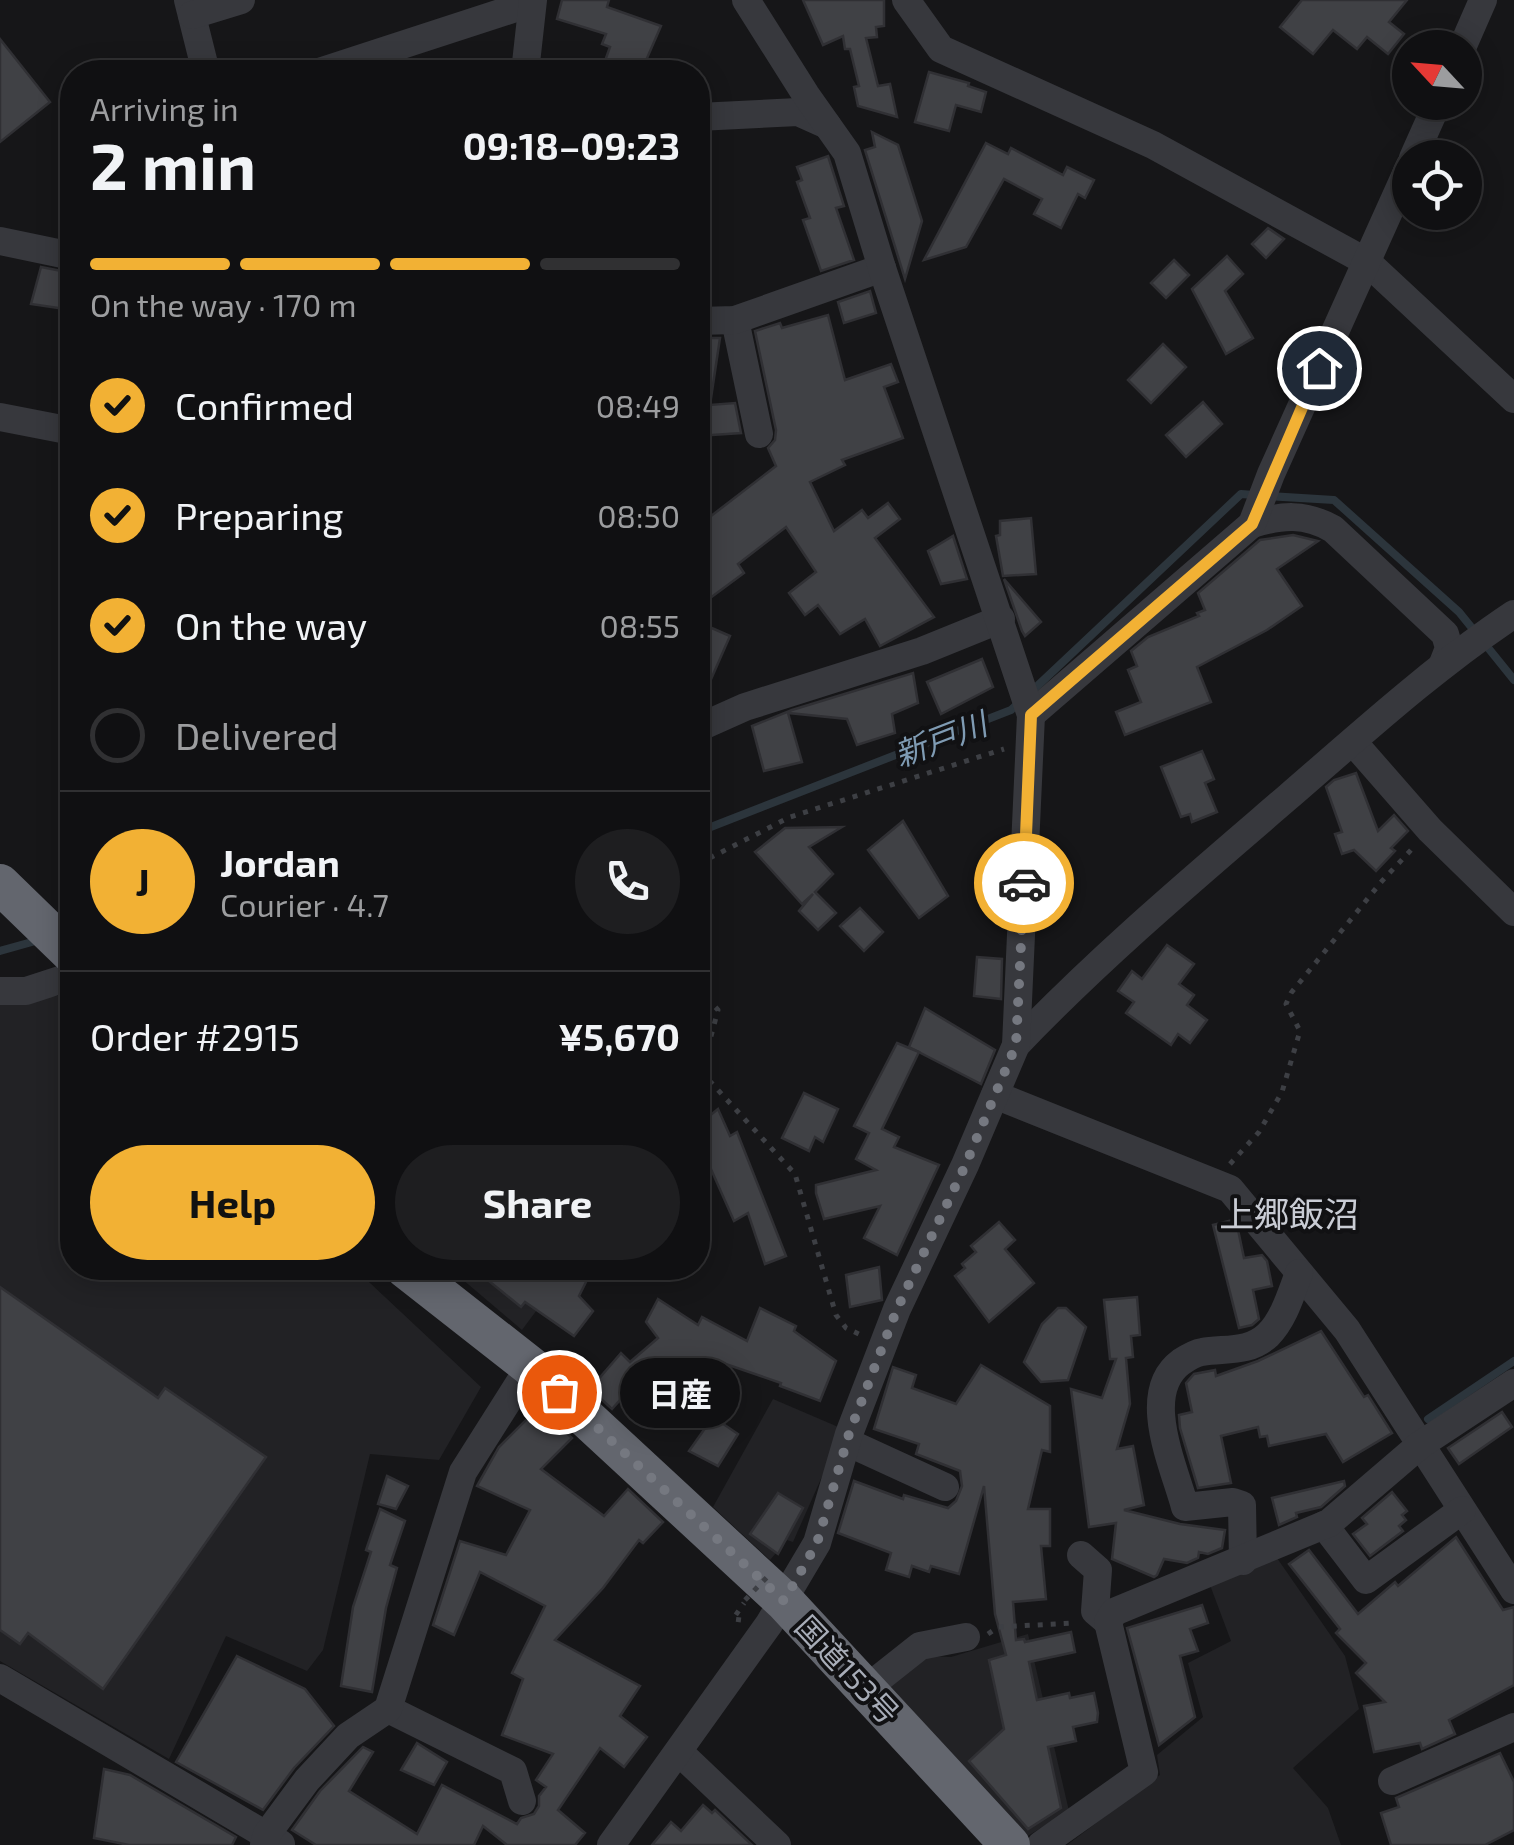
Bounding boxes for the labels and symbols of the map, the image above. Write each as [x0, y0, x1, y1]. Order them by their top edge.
north arrow [1392, 30, 1482, 120]
pin [1277, 326, 1362, 411]
water label: 新戸川 [888, 702, 994, 773]
courier [974, 833, 1074, 933]
district label: 上郷飯沼 [1219, 1192, 1359, 1234]
pin [517, 1350, 602, 1435]
callout: 日産 [619, 1357, 739, 1427]
street label: 国道153号 [789, 1607, 907, 1731]

